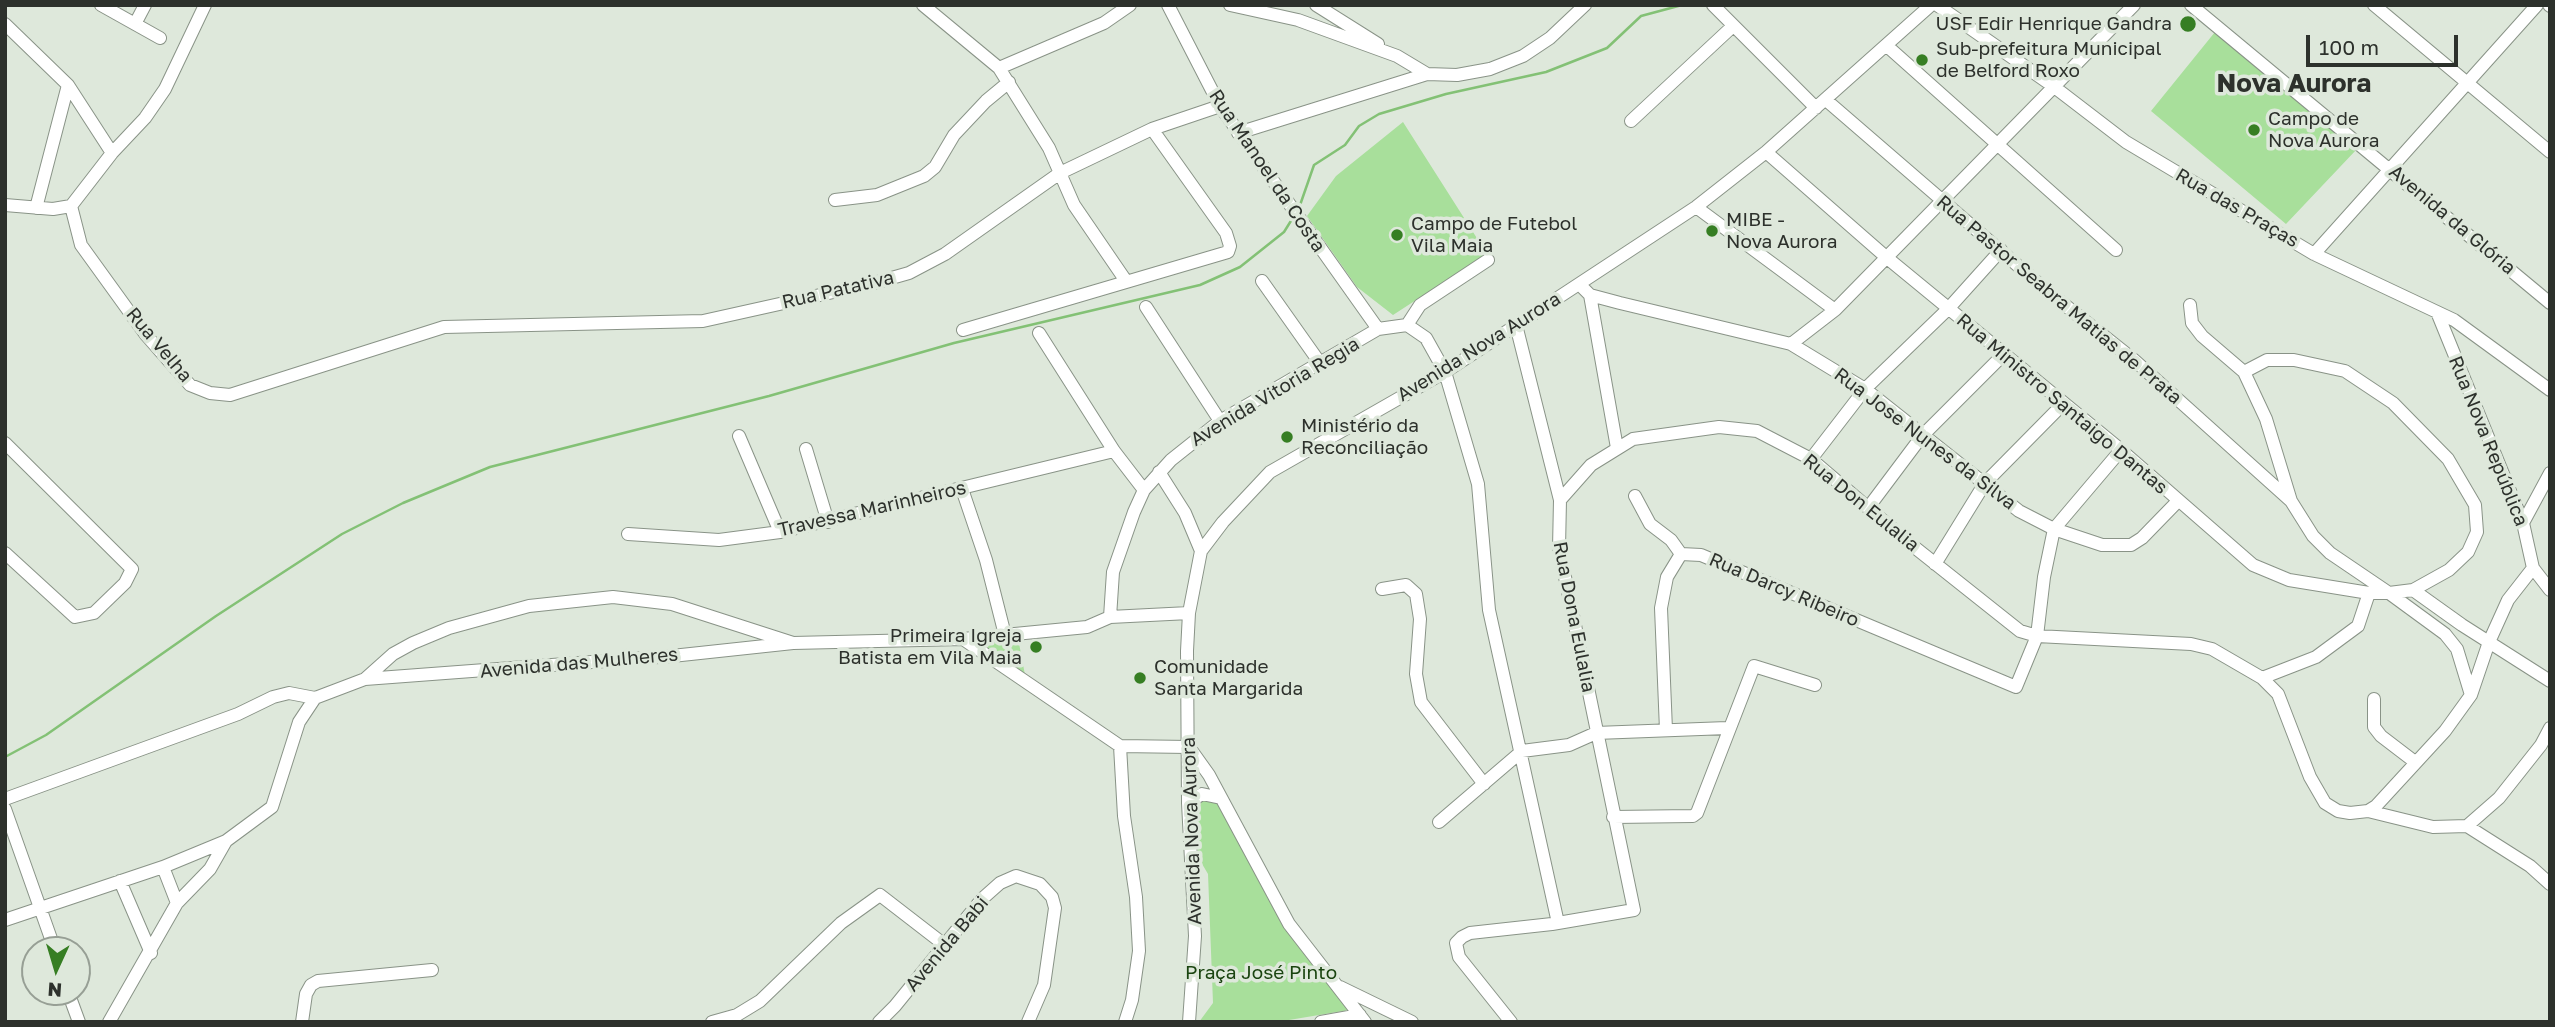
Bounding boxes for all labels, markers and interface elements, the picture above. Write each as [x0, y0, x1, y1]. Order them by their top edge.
place label: USF Edir Henrique Gandra [1936, 13, 2172, 35]
marker: USF Edir Henrique Gandra [2178, 14, 2198, 34]
scale bar [2310, 21, 2462, 65]
text: 100 m [2319, 34, 2379, 60]
place label: Sub-prefeitura Municipal de Belford Roxo [1936, 38, 2162, 82]
marker: Sub-prefeitura Municipal de Belford Roxo [1914, 52, 1930, 68]
district label: Nova Aurora [2217, 68, 2371, 100]
street label: Rua Manoel da Costa [1204, 85, 1330, 257]
place label: Campo de Nova Aurora [2268, 108, 2379, 152]
marker: Campo de Nova Aurora [2246, 122, 2262, 138]
street label: Avenida da Glória [2384, 161, 2520, 279]
street label: Rua das Praças [2171, 164, 2303, 252]
street label: Rua Pastor Seabra Matias de Prata [1932, 191, 2186, 409]
place label: MIBE - Nova Aurora [1726, 209, 1837, 253]
place label: Campo de Futebol Vila Maia [1411, 213, 1577, 257]
marker: MIBE - Nova Aurora [1704, 223, 1720, 239]
marker: Campo de Futebol Vila Maia [1389, 227, 1405, 243]
street label: Rua Patativa [780, 266, 896, 314]
street label: Avenida Nova Aurora [1393, 287, 1565, 407]
street label: Rua Velha [121, 303, 197, 387]
street label: Rua Ministro Santaigo Dantas [1952, 309, 2172, 499]
street label: Avenida Vitoria Regia [1186, 333, 1364, 451]
street label: Rua Nova República [2443, 353, 2533, 529]
street label: Rua Jose Nunes da Silva [1830, 363, 2020, 515]
place label: Ministério da Reconciliação [1301, 415, 1428, 459]
marker: Ministério da Reconciliação [1279, 429, 1295, 445]
street label: Rua Don Eulalia [1798, 449, 1924, 557]
street label: Travessa Marinheiros [776, 476, 968, 542]
street label: Rua Dona Eulalia [1548, 540, 1600, 694]
street label: Rua Darcy Ribeiro [1706, 548, 1862, 632]
place label: Primeira Igreja Batista em Vila Maia [838, 625, 1022, 669]
marker: Primeira Igreja Batista em Vila Maia [1028, 639, 1044, 655]
street label: Avenida das Mulheres [479, 643, 679, 683]
place label: Comunidade Santa Margarida [1154, 656, 1303, 700]
marker: Comunidade Santa Margarida [1132, 670, 1148, 686]
street label: Avenida Nova Aurora [1177, 737, 1207, 925]
street label: Avenida Babi [901, 892, 993, 996]
north arrow [21, 936, 91, 1006]
park label: Praça José Pinto [1185, 962, 1337, 984]
text: N [47, 978, 63, 1002]

